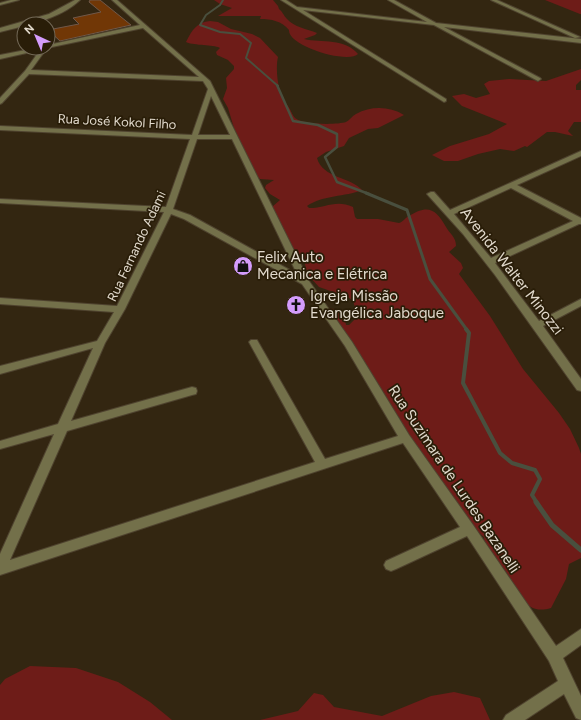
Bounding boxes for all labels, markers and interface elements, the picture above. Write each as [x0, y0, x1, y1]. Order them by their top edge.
north arrow [16, 16, 56, 56]
text: N [22, 22, 37, 37]
street label: Rua José Kokol Filho [57, 111, 177, 132]
street label: Rua Fernando Adami [104, 189, 169, 304]
street label: Avenida Walter Minozzi [457, 204, 567, 338]
place label: Felix Auto Mecanica e Elétrica [257, 248, 387, 283]
shop icon: Felix Auto Mecanica e Elétrica [232, 255, 254, 277]
place label: Igreja Missão Evangélica Jaboque [310, 287, 444, 322]
church icon: Igreja Missão Evangélica Jaboque [285, 294, 307, 316]
street label: Rua Suzimara de Lurdes Bazanelli [384, 382, 524, 576]

